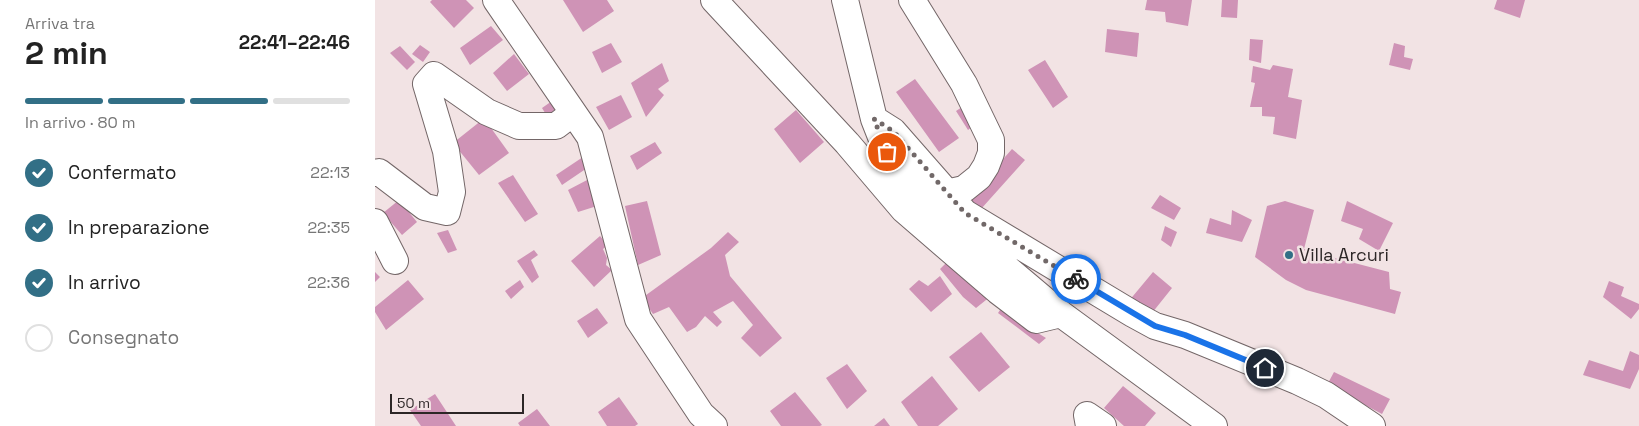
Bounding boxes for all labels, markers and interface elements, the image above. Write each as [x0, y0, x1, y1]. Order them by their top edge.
text: Arriva tra [25, 13, 95, 34]
text: 22:41–22:46 [239, 30, 350, 55]
text: 2 min [25, 33, 108, 73]
text: In arrivo · 80 m [25, 112, 136, 133]
pin [866, 131, 908, 173]
icon: bag [873, 138, 901, 166]
icon: check [25, 159, 53, 187]
text: Confermato [68, 160, 176, 185]
text: 22:13 [310, 162, 350, 183]
icon: check [25, 214, 53, 242]
text: In preparazione [68, 215, 210, 240]
text: 22:35 [307, 217, 350, 238]
place label: Villa Arcuri [1299, 243, 1389, 266]
marker: Villa Arcuri [1283, 249, 1295, 261]
courier [1051, 254, 1101, 304]
icon: bike [1062, 265, 1090, 293]
icon: check [25, 269, 53, 297]
text: In arrivo [68, 270, 141, 295]
text: 22:36 [307, 272, 350, 293]
text: Consegnato [68, 325, 179, 350]
pin [1244, 347, 1286, 389]
icon: home [1251, 354, 1279, 382]
scale bar [390, 391, 524, 414]
text: 50 m [397, 394, 430, 412]

